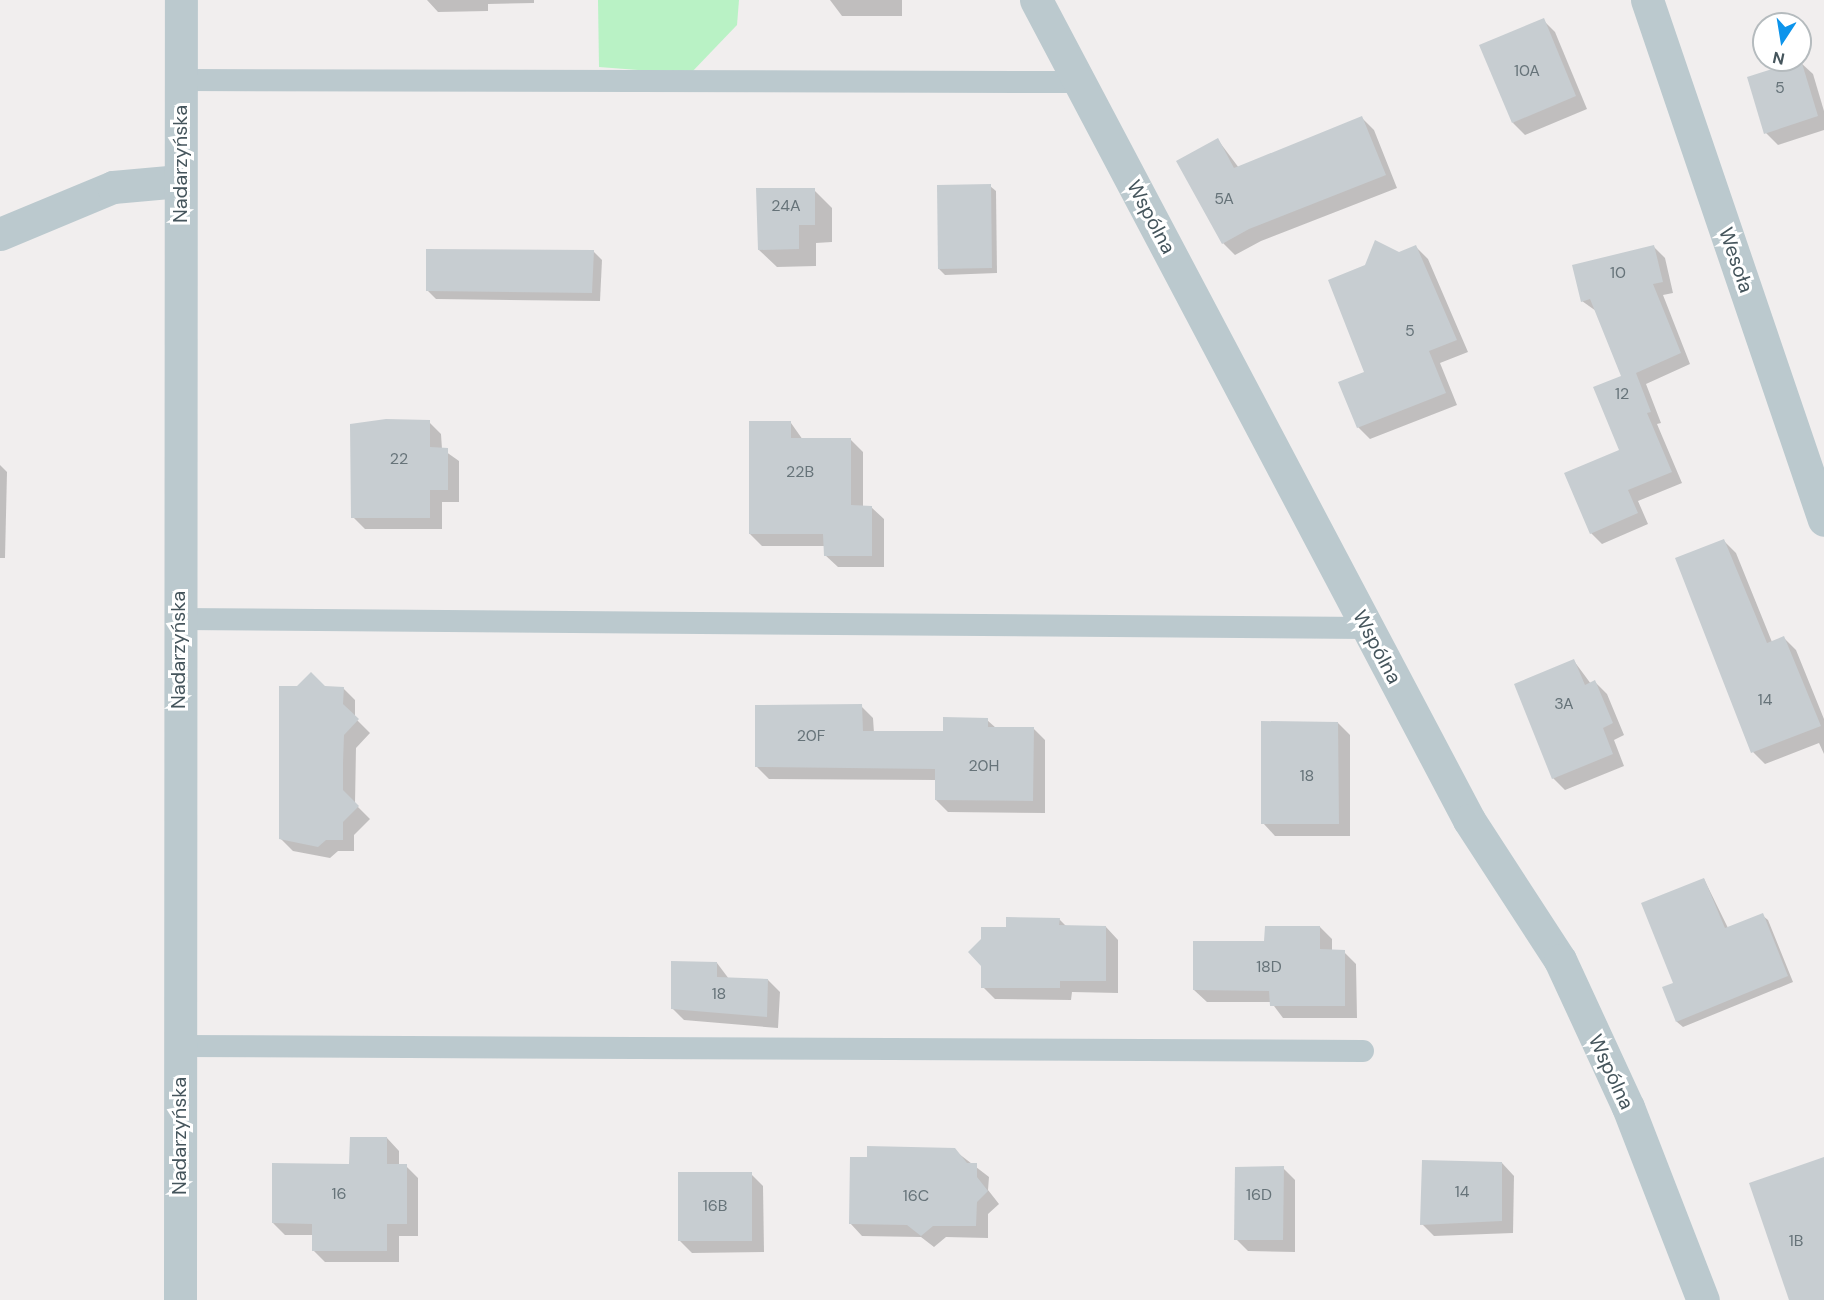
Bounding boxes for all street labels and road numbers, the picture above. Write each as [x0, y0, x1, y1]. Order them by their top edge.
street label: Nadarzyńska [168, 105, 192, 223]
street label: Wspólna [1122, 176, 1180, 258]
street label: Wesoła [1714, 224, 1758, 296]
street label: Nadarzyńska [166, 591, 190, 709]
street label: Wspólna [1348, 606, 1406, 688]
street label: Wspólna [1583, 1031, 1639, 1113]
street label: Nadarzyńska [167, 1077, 191, 1195]

